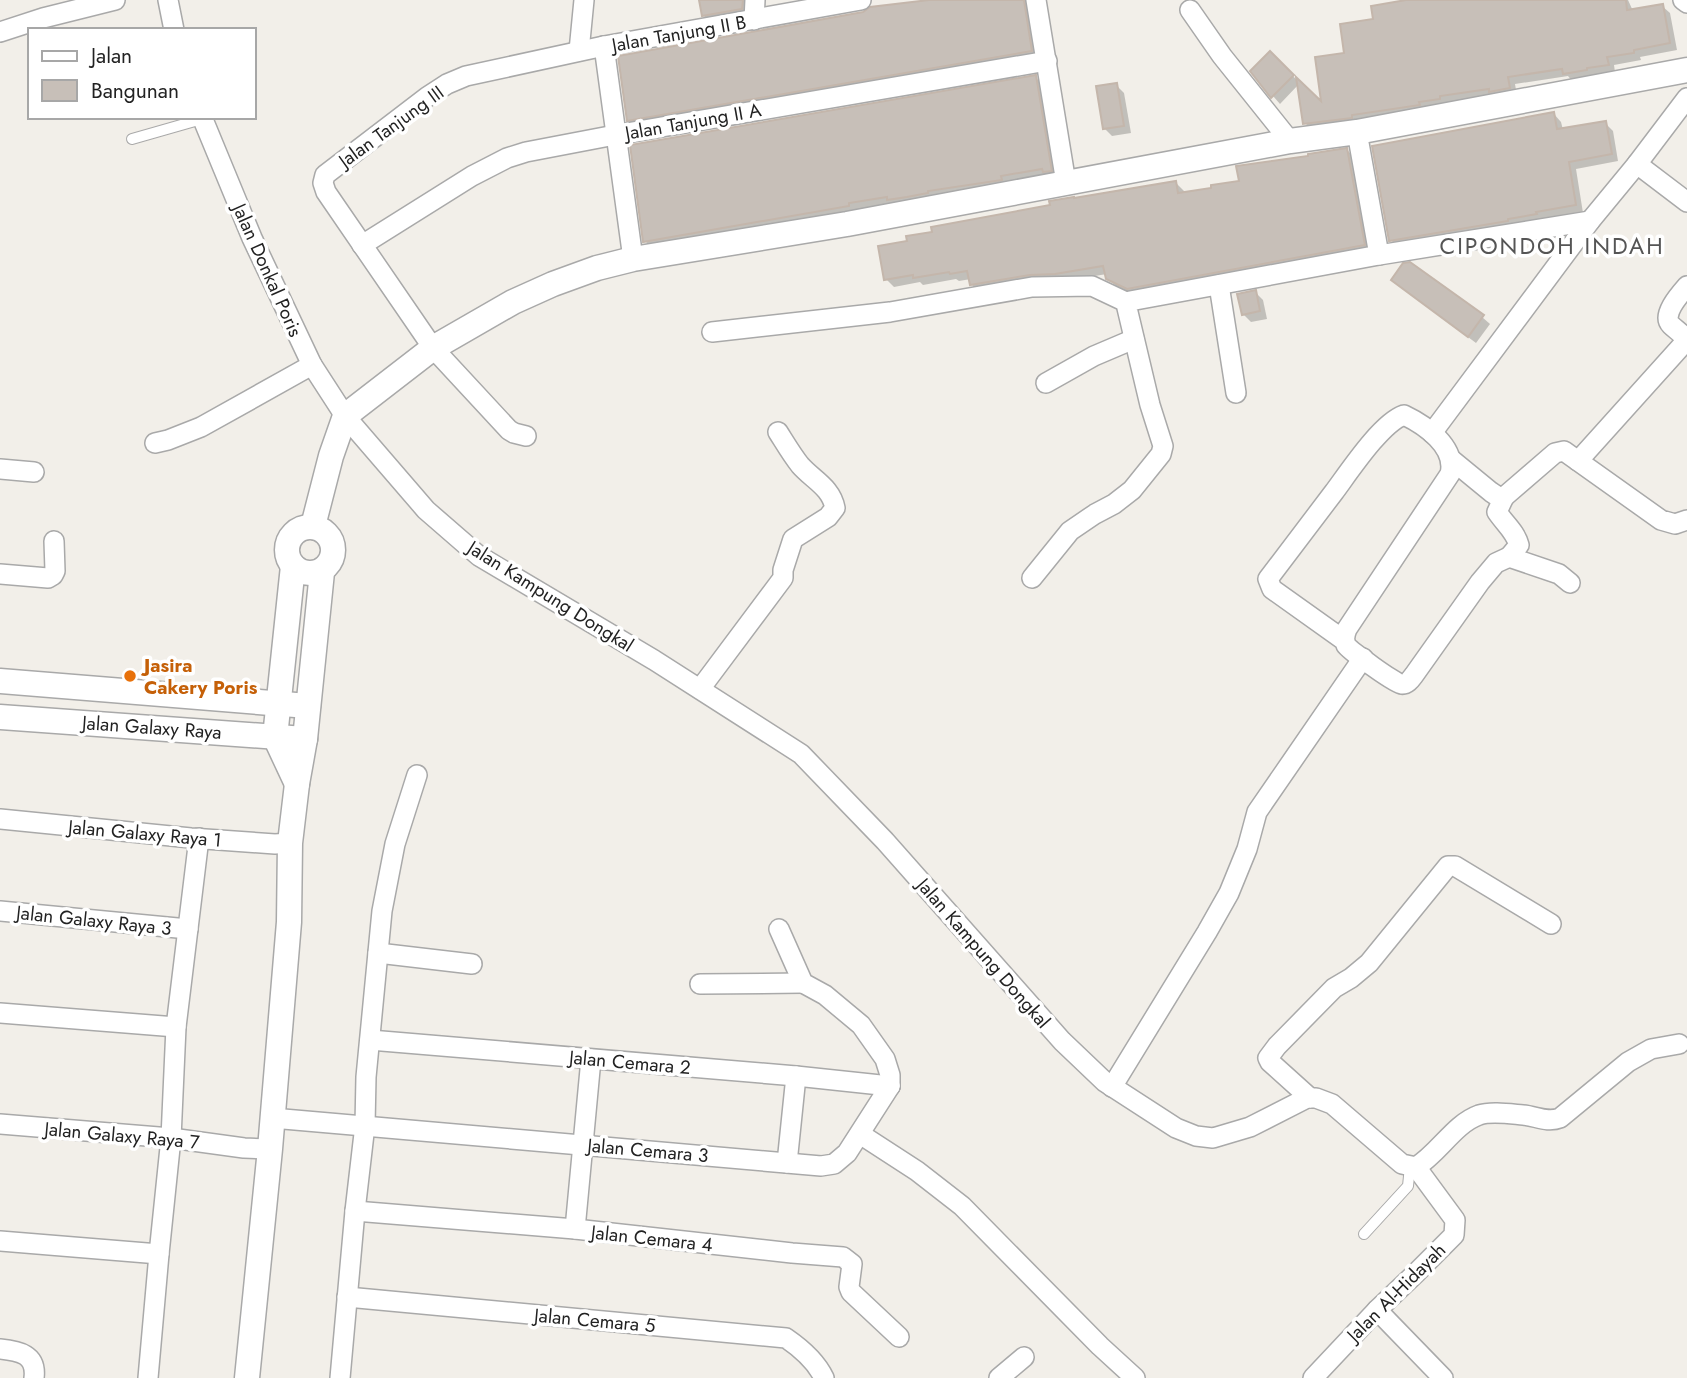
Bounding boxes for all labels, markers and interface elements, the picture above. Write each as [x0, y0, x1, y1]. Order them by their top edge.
street label: Jalan Tanjung II B [607, 8, 748, 59]
legend [28, 28, 256, 119]
text: Jalan [88, 41, 132, 71]
text: Bangunan [91, 76, 179, 106]
street label: Jalan Tanjung III [331, 79, 449, 176]
street label: Jalan Tanjung II A [620, 96, 764, 147]
street label: Jalan Donkal Poris [225, 197, 309, 341]
district label: CIPONDOH INDAH [1439, 229, 1665, 263]
street label: Jalan Kampung Dongkal [460, 533, 639, 658]
place label: Jasira Cakery Poris [140, 652, 258, 701]
marker: Jasira Cakery Poris [122, 668, 138, 684]
street label: Jalan Galaxy Raya [78, 709, 223, 746]
street label: Jalan Galaxy Raya 1 [64, 813, 223, 854]
street label: Jalan Kampung Dongkal [909, 870, 1056, 1034]
street label: Jalan Galaxy Raya 3 [12, 899, 173, 942]
street label: Jalan Cemara 2 [565, 1043, 692, 1081]
street label: Jalan Galaxy Raya 7 [40, 1115, 201, 1156]
street label: Jalan Cemara 3 [583, 1131, 710, 1169]
street label: Jalan Cemara 4 [587, 1218, 714, 1258]
street label: Jalan Al-Hidayah [1339, 1237, 1452, 1350]
street label: Jalan Cemara 5 [530, 1301, 657, 1339]

